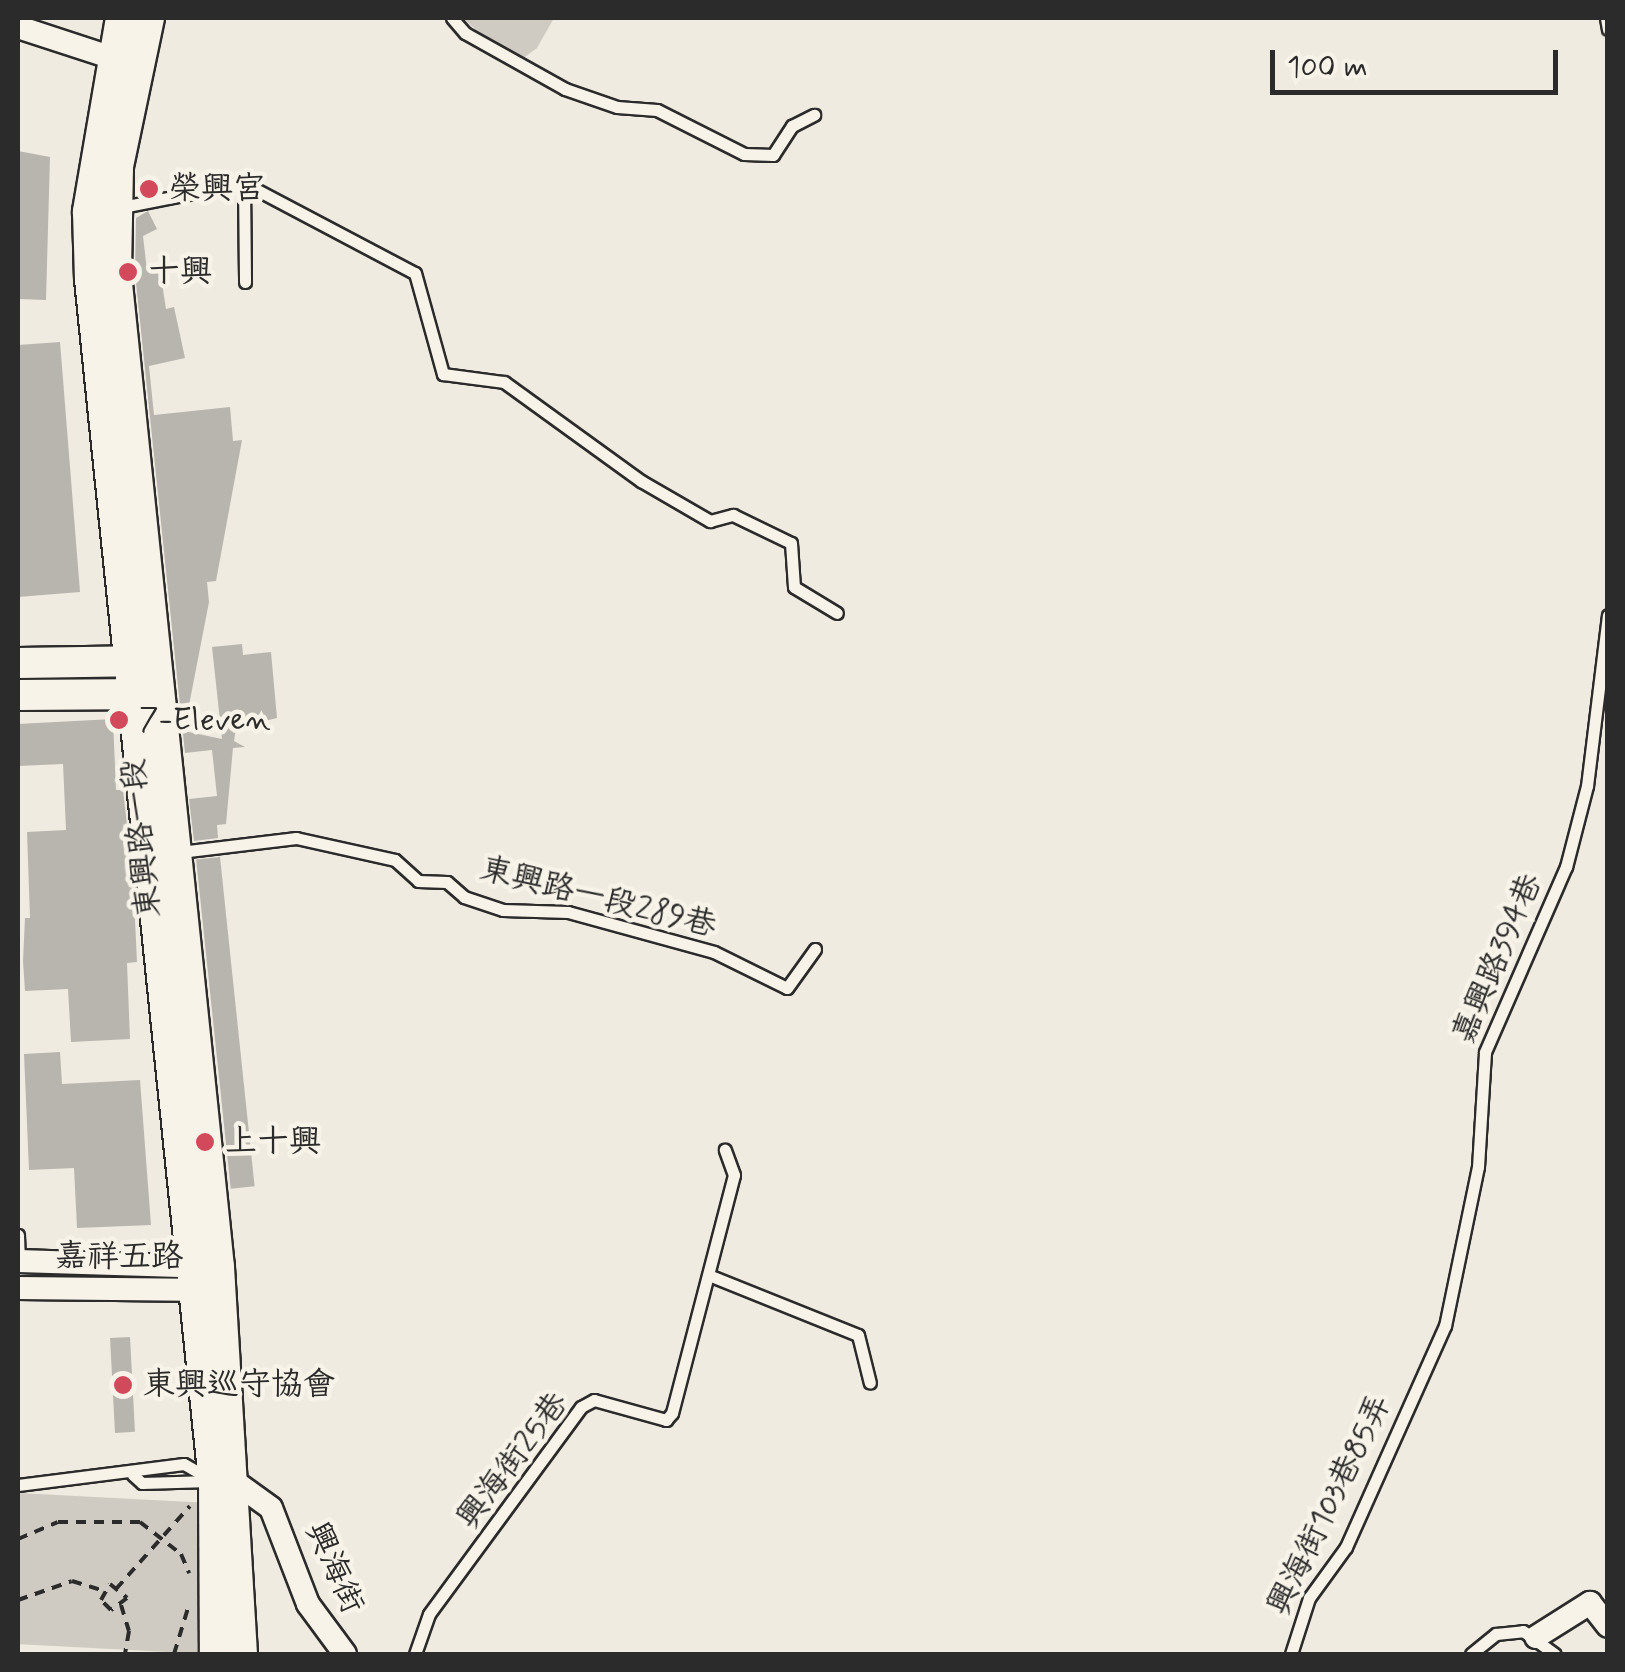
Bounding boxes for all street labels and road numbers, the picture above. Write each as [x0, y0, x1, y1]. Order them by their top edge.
street label: 東興路一段 [115, 756, 169, 920]
street label: 東興路一段289巷 [476, 850, 720, 946]
street label: 嘉興路394巷 [1445, 868, 1551, 1050]
street label: 嘉祥五路 [55, 1238, 183, 1276]
street label: 興海街25巷 [449, 1385, 577, 1537]
street label: 興海街103巷85弄 [1260, 1388, 1400, 1622]
street label: 興海街 [297, 1516, 371, 1620]

